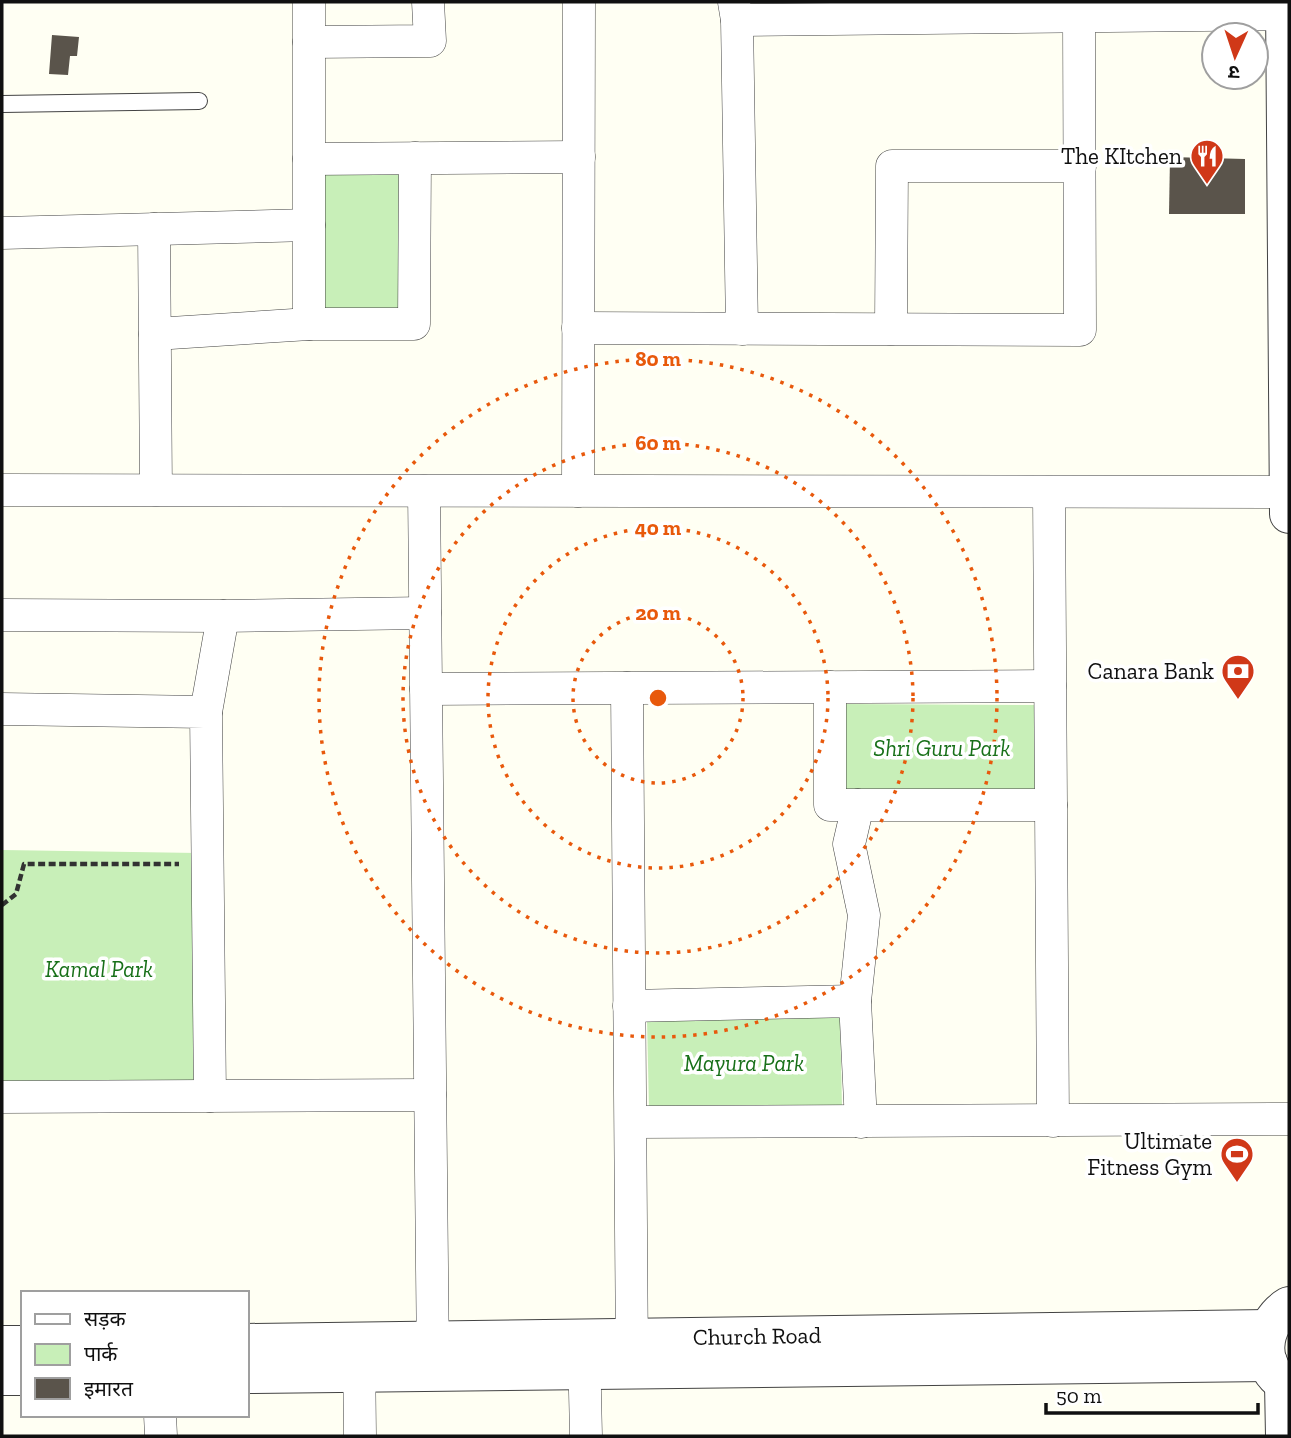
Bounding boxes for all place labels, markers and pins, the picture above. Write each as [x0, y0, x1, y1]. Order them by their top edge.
restaurant icon: The KItchen [1188, 137, 1226, 186]
place label: The KItchen [1061, 142, 1182, 170]
bank icon: Canara Bank [1219, 652, 1257, 701]
place label: Canara Bank [1088, 657, 1214, 685]
centre of rings [646, 686, 670, 710]
place label: Ultimate Fitness Gym [1087, 1127, 1212, 1181]
sports icon: Ultimate Fitness Gym [1218, 1135, 1256, 1184]

